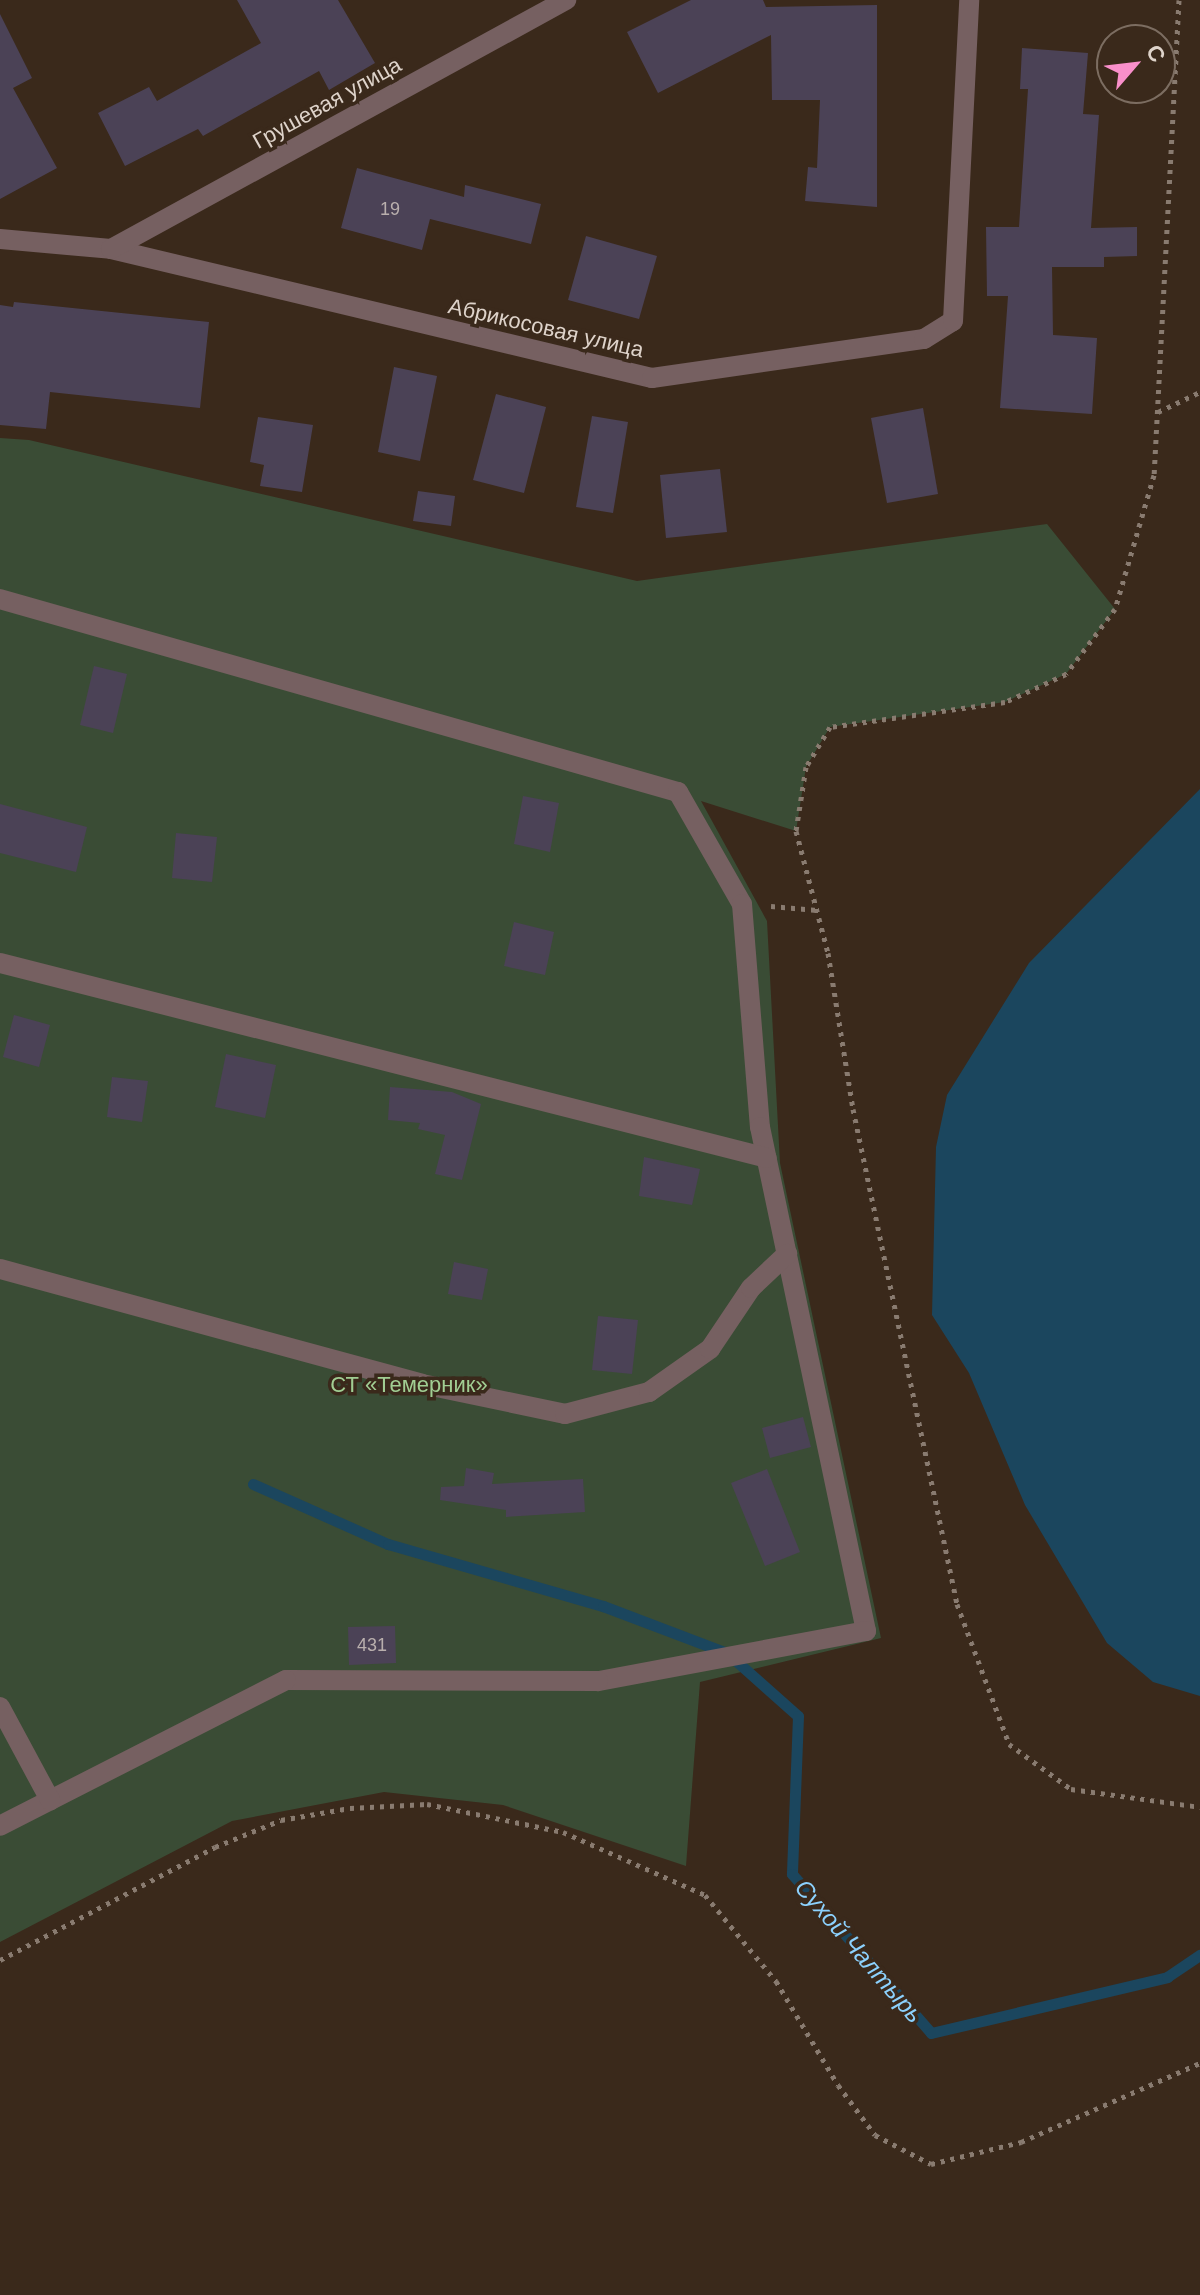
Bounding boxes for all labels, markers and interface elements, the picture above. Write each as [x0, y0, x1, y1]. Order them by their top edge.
north arrow [1096, 24, 1176, 104]
text: С [1141, 41, 1171, 66]
street label: Грушевая улица [248, 51, 406, 155]
house number: 19 [380, 198, 400, 220]
street label: Абрикосовая улица [446, 293, 646, 363]
park label: СТ «Темерник» [330, 1372, 488, 1398]
house number: 431 [357, 1634, 387, 1656]
water label: Сухой Чалтырь [789, 1873, 929, 2029]

